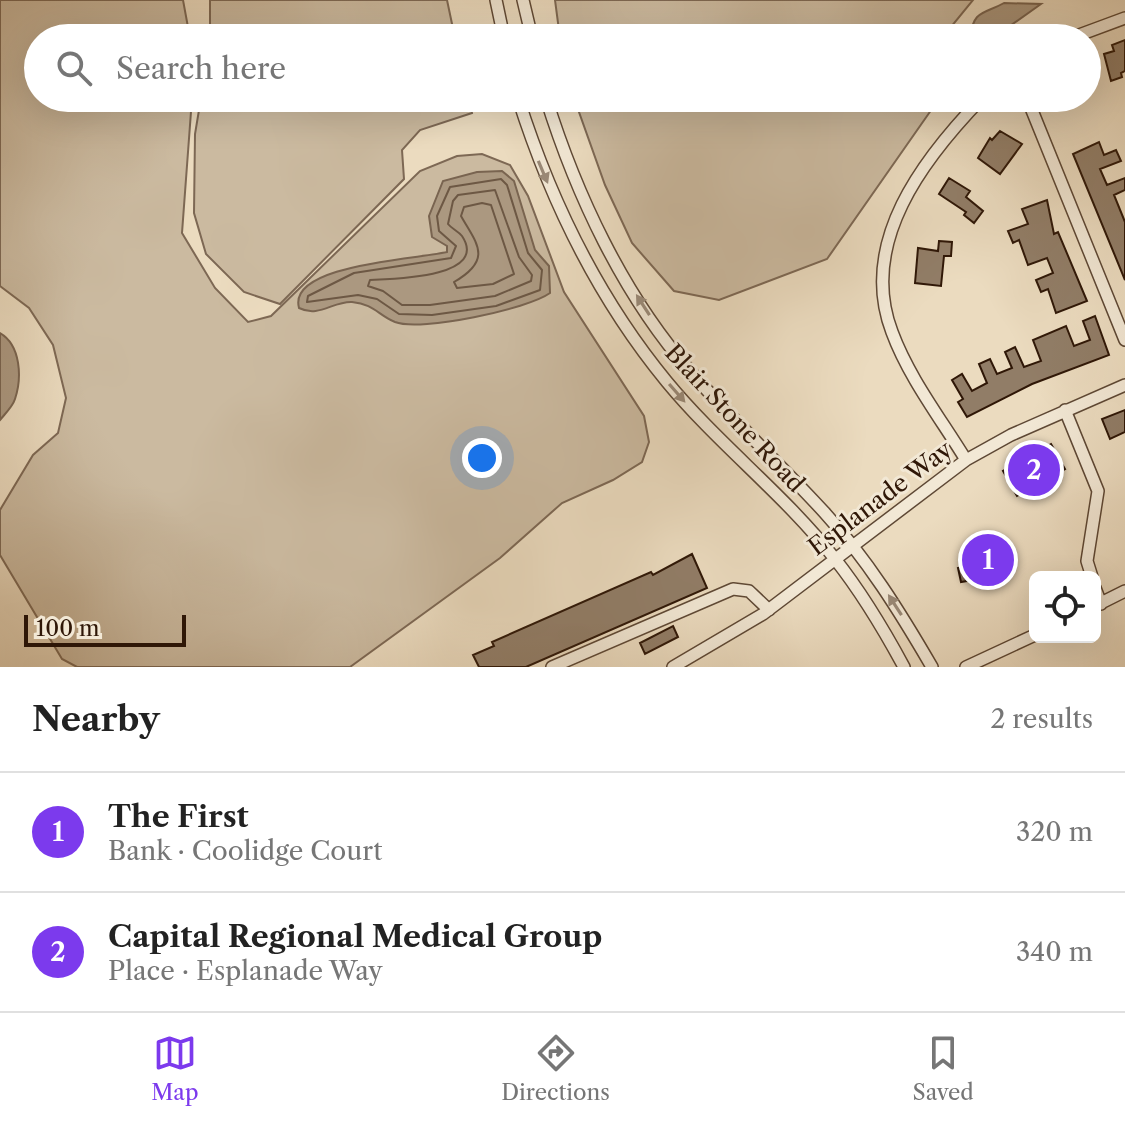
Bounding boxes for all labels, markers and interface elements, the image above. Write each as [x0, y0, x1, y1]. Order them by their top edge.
search box [24, 24, 1101, 112]
icon: search [52, 46, 96, 90]
text: Search here [116, 50, 286, 87]
one-way arrow [537, 160, 550, 184]
one-way arrow [636, 295, 651, 316]
street label: Blair Stone Road [659, 338, 811, 498]
one-way arrow [668, 383, 685, 403]
street label: Esplanade Way [802, 434, 958, 561]
your location [462, 438, 502, 478]
pin: 2 [1008, 440, 1060, 500]
pin: 1 [962, 530, 1014, 590]
map controls [1029, 571, 1101, 643]
button: locate [1029, 571, 1101, 643]
one-way arrow [889, 594, 903, 616]
scale bar [24, 611, 186, 647]
text: 100 m [36, 615, 99, 642]
text: Nearby [32, 698, 160, 740]
text: 2 results [990, 703, 1093, 735]
text: The First [108, 798, 249, 835]
text: 1 [52, 816, 64, 848]
text: 320 m [1016, 816, 1093, 848]
text: Bank · Coolidge Court [108, 835, 382, 867]
text: Capital Regional Medical Group [108, 918, 602, 955]
text: 2 [50, 936, 66, 968]
text: 340 m [1016, 936, 1093, 968]
text: Place · Esplanade Way [108, 955, 383, 987]
tab: Map [151, 1031, 199, 1106]
tab: Directions [501, 1031, 610, 1106]
tab: Saved [913, 1031, 974, 1106]

